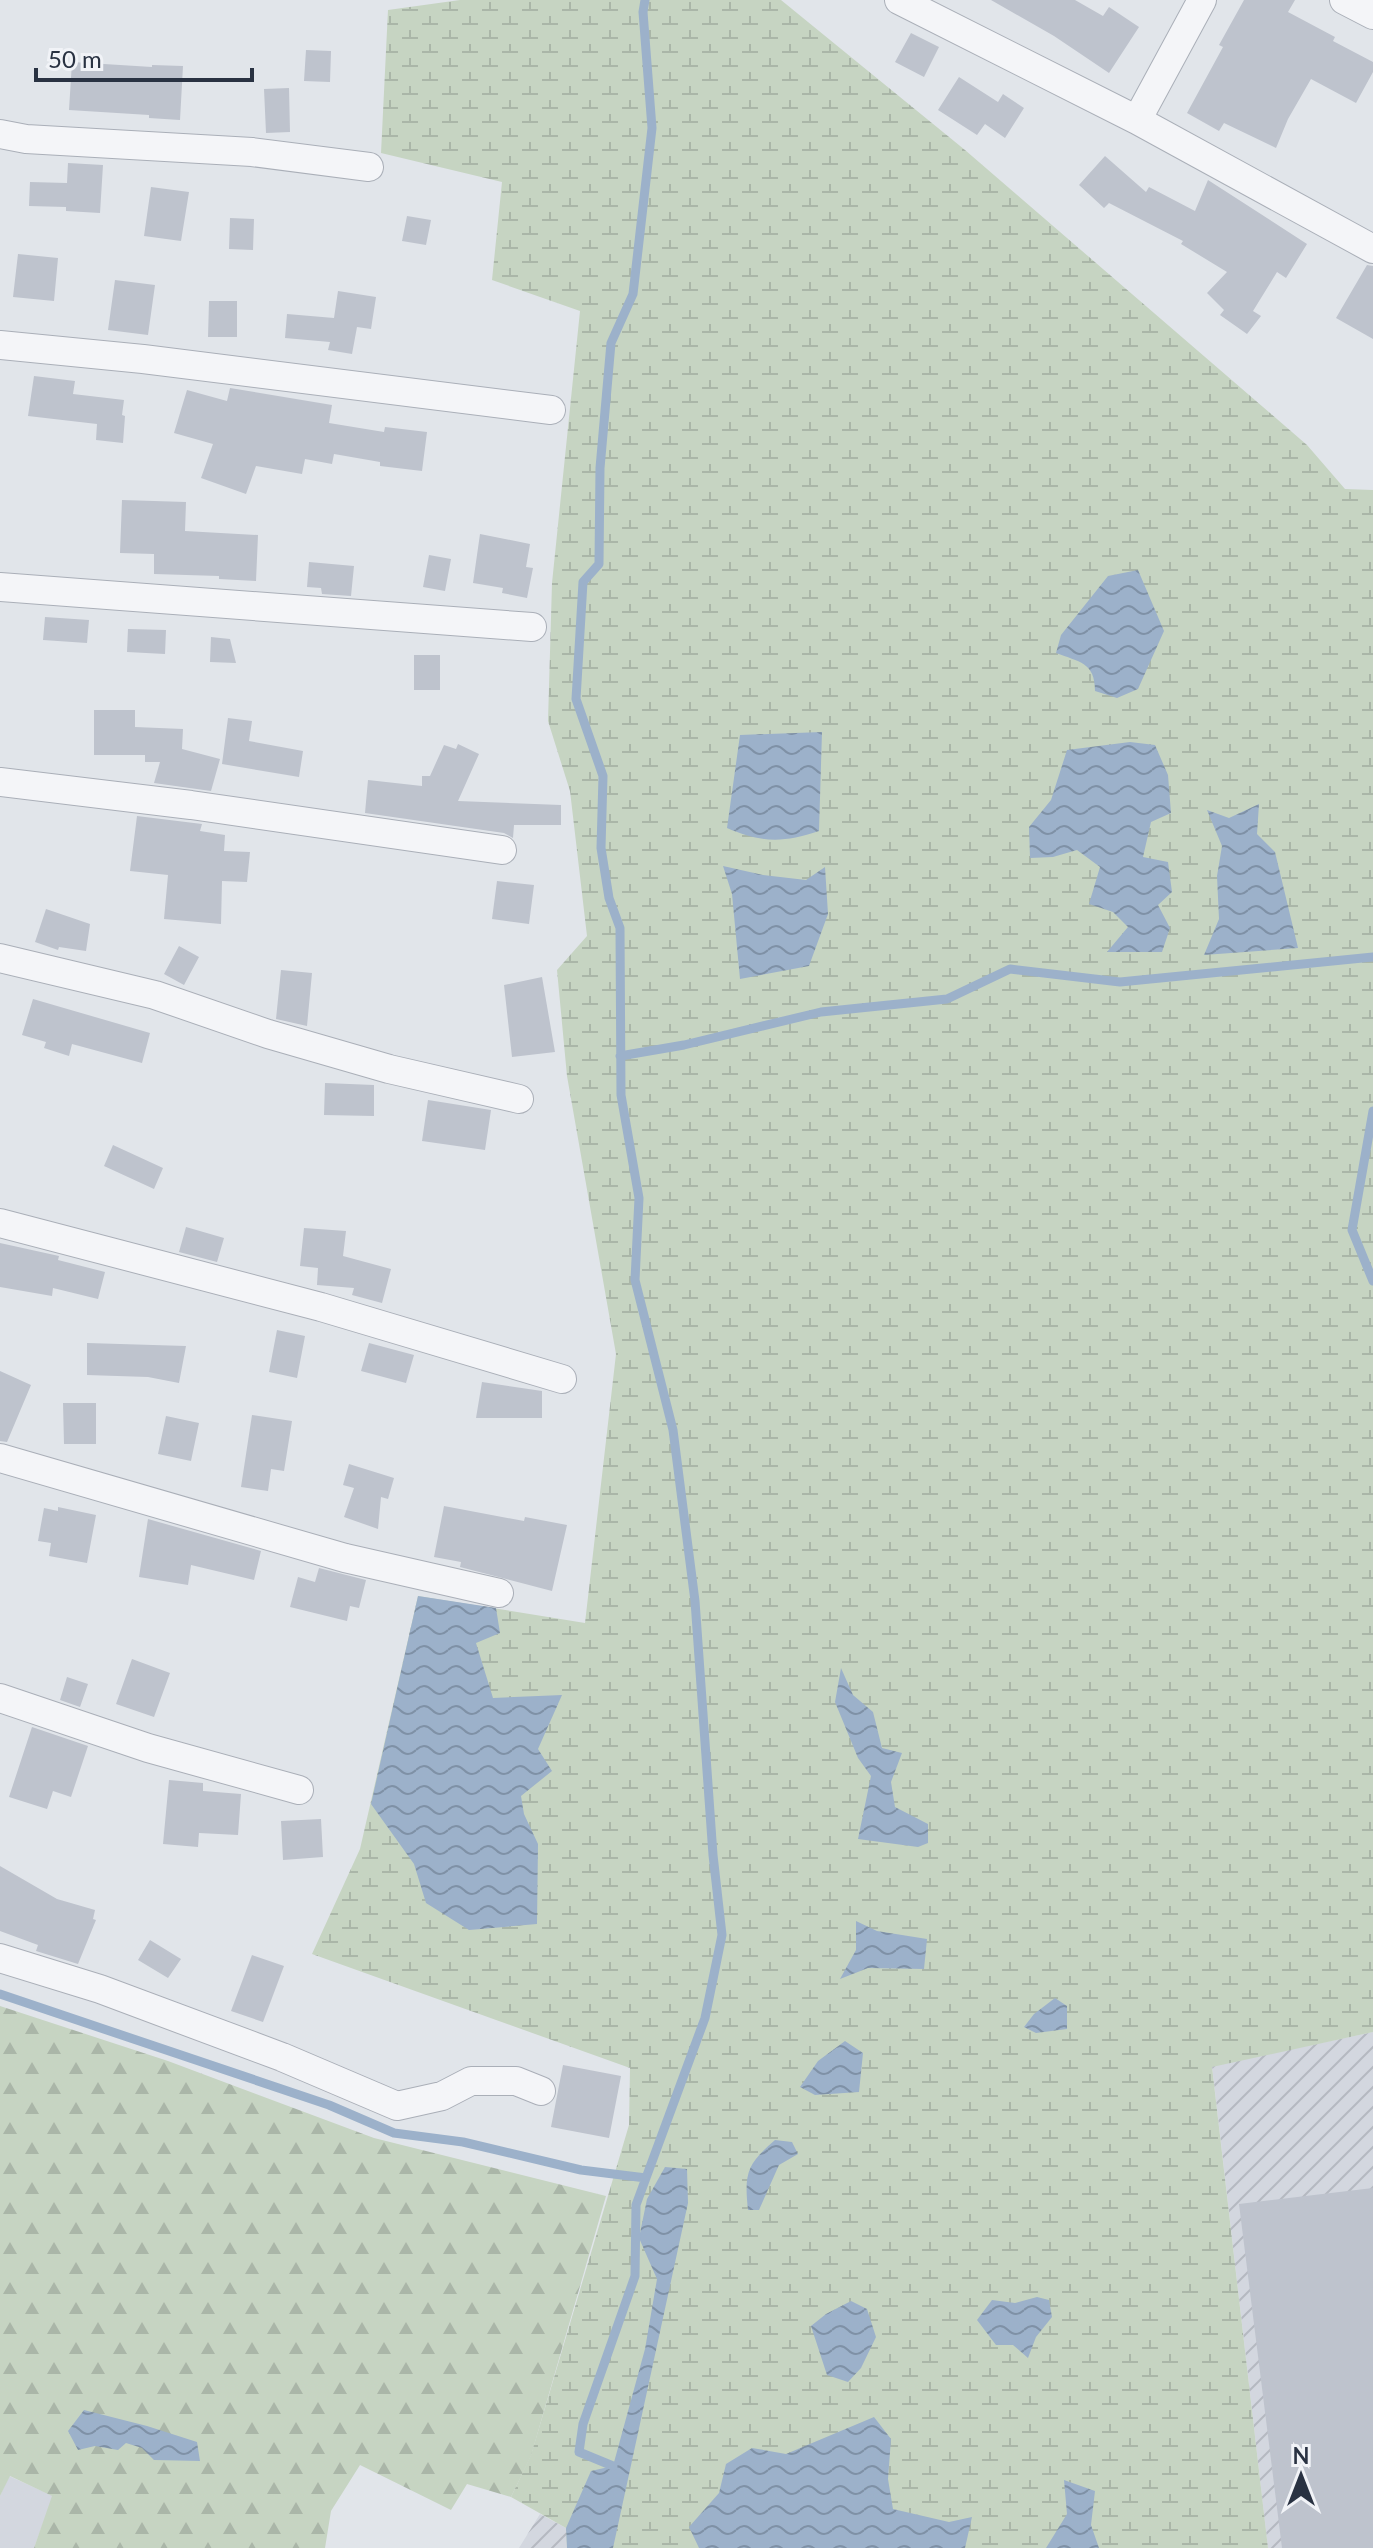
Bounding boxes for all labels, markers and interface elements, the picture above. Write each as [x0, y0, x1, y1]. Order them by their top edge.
scale bar [36, 32, 252, 82]
text: 50 m [48, 44, 102, 73]
north arrow [1261, 2436, 1341, 2516]
text: N [1293, 2442, 1309, 2469]

